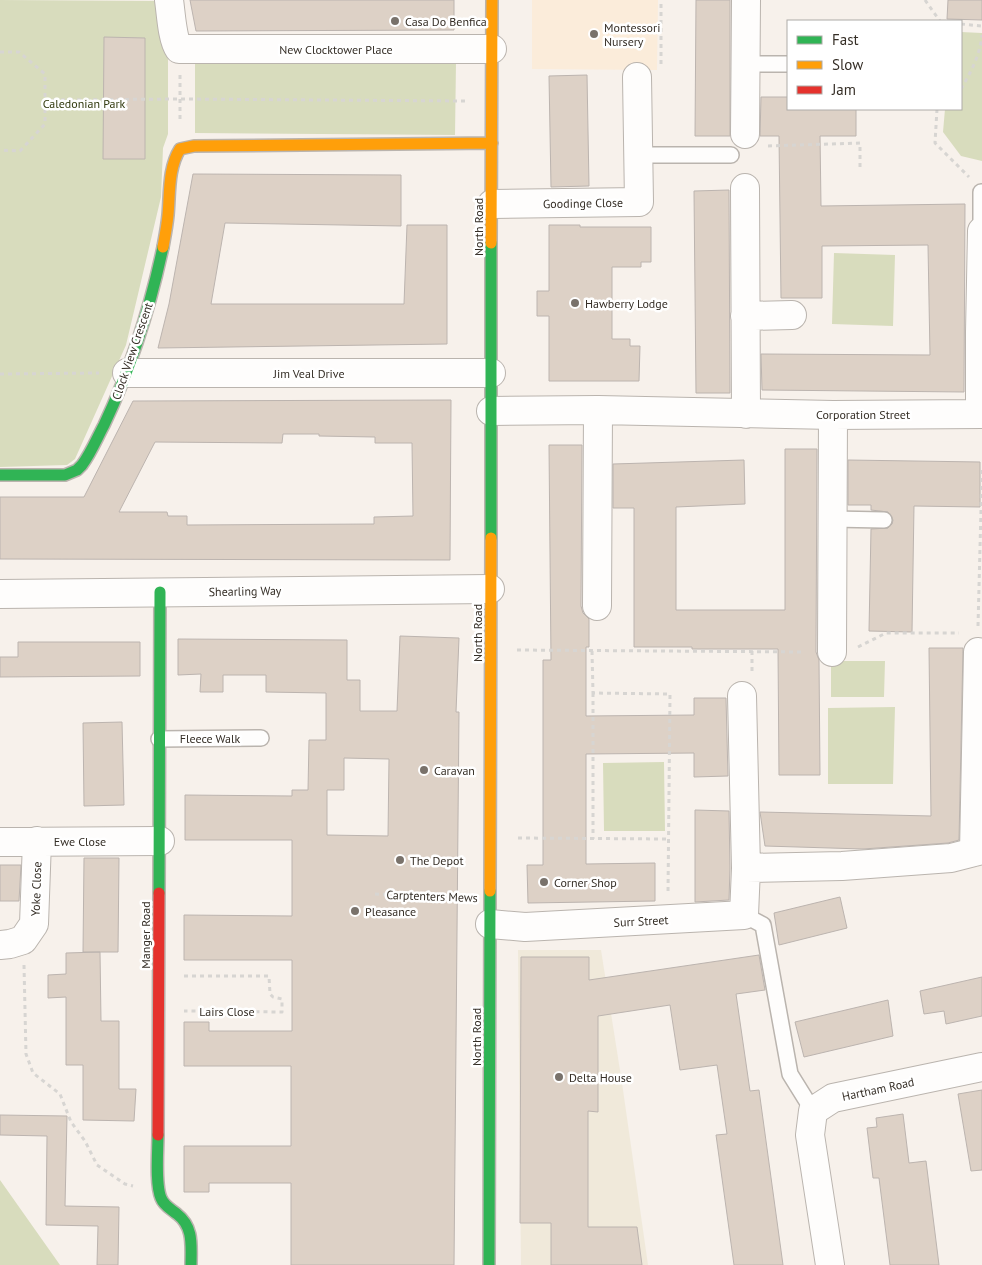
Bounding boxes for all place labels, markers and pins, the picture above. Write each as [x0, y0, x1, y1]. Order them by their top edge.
place label: Casa Do Benfica [405, 14, 487, 29]
marker: Casa Do Benfica [389, 15, 401, 27]
place label: Montessori Nursery [604, 20, 660, 49]
marker: Montessori Nursery [588, 28, 600, 40]
place label: Hawberry Lodge [585, 296, 668, 311]
marker: Hawberry Lodge [569, 297, 581, 309]
place label: Caravan [434, 763, 475, 778]
marker: Caravan [418, 764, 430, 776]
place label: The Depot [410, 853, 463, 868]
marker: The Depot [394, 854, 406, 866]
place label: Corner Shop [554, 875, 617, 890]
marker: Corner Shop [538, 876, 550, 888]
place label: Pleasance [365, 904, 416, 919]
marker: Pleasance [349, 905, 361, 917]
place label: Delta House [569, 1070, 632, 1085]
marker: Delta House [553, 1071, 565, 1083]

